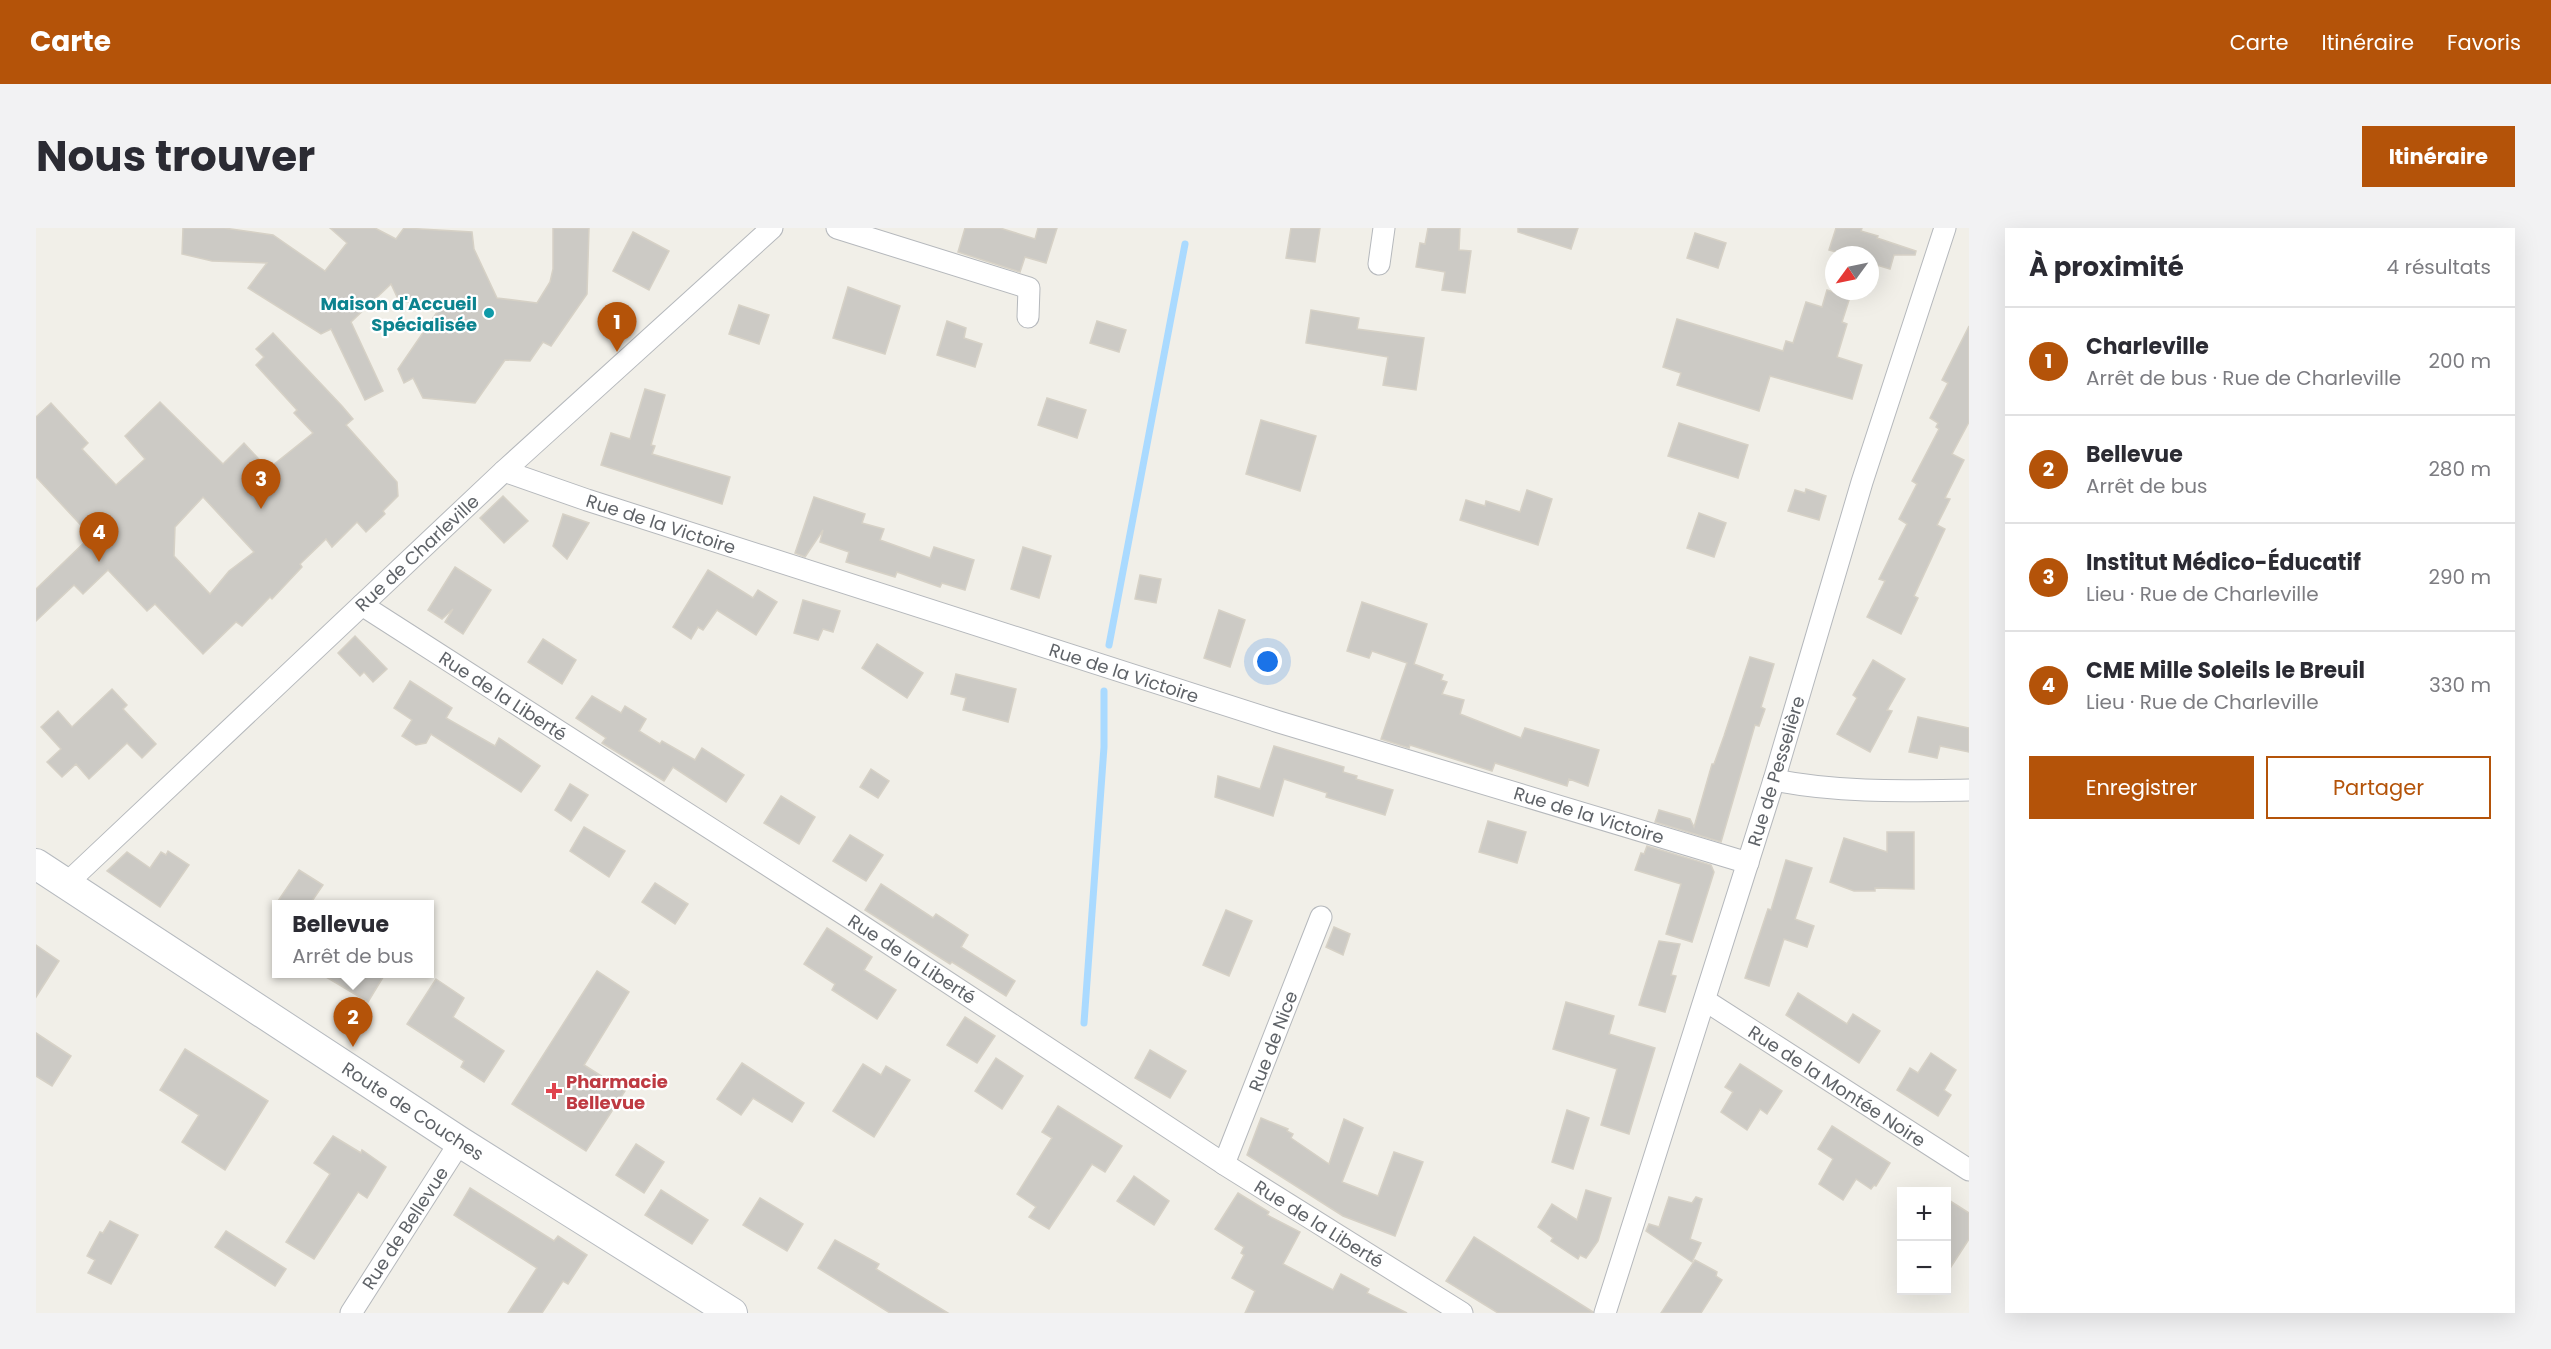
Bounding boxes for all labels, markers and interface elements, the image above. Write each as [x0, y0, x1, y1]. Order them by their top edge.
text: Carte [30, 22, 111, 61]
text: Carte [2230, 28, 2289, 57]
text: Itinéraire [2322, 28, 2414, 57]
text: Favoris [2447, 28, 2521, 57]
button: Itinéraire [2362, 126, 2515, 187]
text: Nous trouver [36, 127, 315, 186]
north arrow [1825, 246, 1879, 300]
text: À proximité [2029, 249, 2184, 285]
text: 4 résultats [2387, 253, 2491, 281]
place label: Maison d'Accueil Spécialisée [320, 291, 477, 337]
pin: 1 [598, 302, 636, 352]
marker: Maison d'Accueil Spécialisée [482, 306, 496, 320]
text: Charleville [2086, 331, 2209, 362]
text: 1 [2045, 347, 2052, 375]
text: 200 m [2428, 347, 2491, 375]
text: Arrêt de bus · Rue de Charleville [2086, 364, 2401, 392]
text: Bellevue [2086, 439, 2183, 470]
text: 2 [2043, 455, 2054, 483]
text: 280 m [2428, 455, 2491, 483]
pin: 3 [242, 460, 280, 509]
text: Arrêt de bus [2086, 472, 2207, 500]
street label: Rue de la Victoire [583, 488, 739, 560]
street label: Rue de Charleville [350, 489, 484, 617]
pin: 4 [80, 512, 118, 562]
text: Institut Médico-Éducatif [2086, 547, 2361, 578]
text: 3 [2042, 563, 2055, 591]
text: 290 m [2428, 563, 2491, 591]
text: Lieu · Rue de Charleville [2086, 580, 2319, 608]
street label: Rue de la Victoire [1046, 637, 1202, 709]
street label: Rue de la Liberté [434, 645, 572, 747]
your location [1253, 647, 1282, 676]
text: CME Mille Soleils le Breuil [2086, 655, 2365, 686]
text: 4 [2042, 671, 2055, 699]
text: 330 m [2429, 671, 2491, 699]
text: Lieu · Rue de Charleville [2086, 688, 2319, 716]
street label: Rue de Pesselière [1741, 693, 1811, 849]
button: Enregistrer [2029, 756, 2254, 819]
button: Partager [2266, 756, 2491, 819]
street label: Rue de la Victoire [1511, 780, 1667, 850]
popup [272, 900, 434, 978]
street label: Rue de la Liberté [843, 908, 981, 1010]
text: Bellevue [292, 909, 389, 940]
text: Arrêt de bus [292, 942, 414, 970]
street label: Rue de Nice [1242, 987, 1304, 1095]
pin: 2 [334, 998, 372, 1047]
street label: Rue de la Montée Noire [1744, 1019, 1930, 1153]
street label: Route de Couches [337, 1056, 489, 1166]
place label: Pharmacie Bellevue [566, 1069, 668, 1115]
marker: Pharmacie Bellevue [547, 1084, 561, 1098]
street label: Rue de Bellevue [356, 1162, 454, 1294]
street label: Rue de la Liberté [1250, 1174, 1388, 1274]
map controls [1897, 1187, 1951, 1295]
button: + [1897, 1187, 1951, 1241]
button: − [1897, 1241, 1951, 1295]

